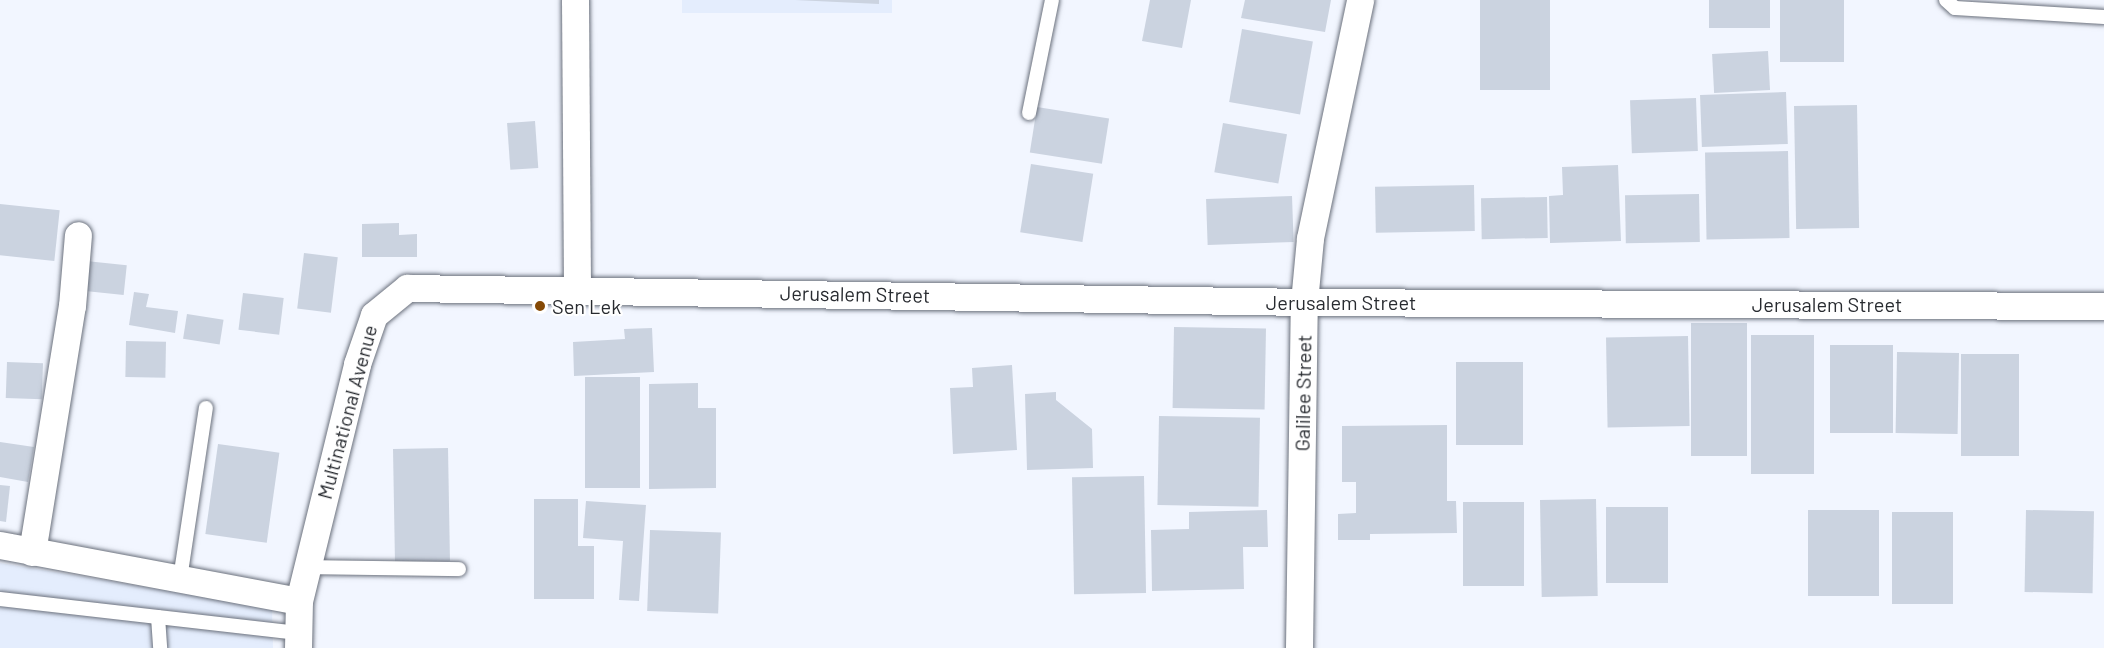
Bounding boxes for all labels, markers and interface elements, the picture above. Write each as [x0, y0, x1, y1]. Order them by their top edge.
street label: Jerusalem Street [780, 281, 930, 307]
street label: Jerusalem Street [1266, 290, 1416, 314]
street label: Jerusalem Street [1752, 292, 1902, 316]
place label: Sen Lek [552, 294, 621, 318]
marker: Sen Lek [533, 299, 547, 313]
street label: Multinational Avenue [312, 322, 382, 502]
street label: Galilee Street [1290, 335, 1316, 451]

